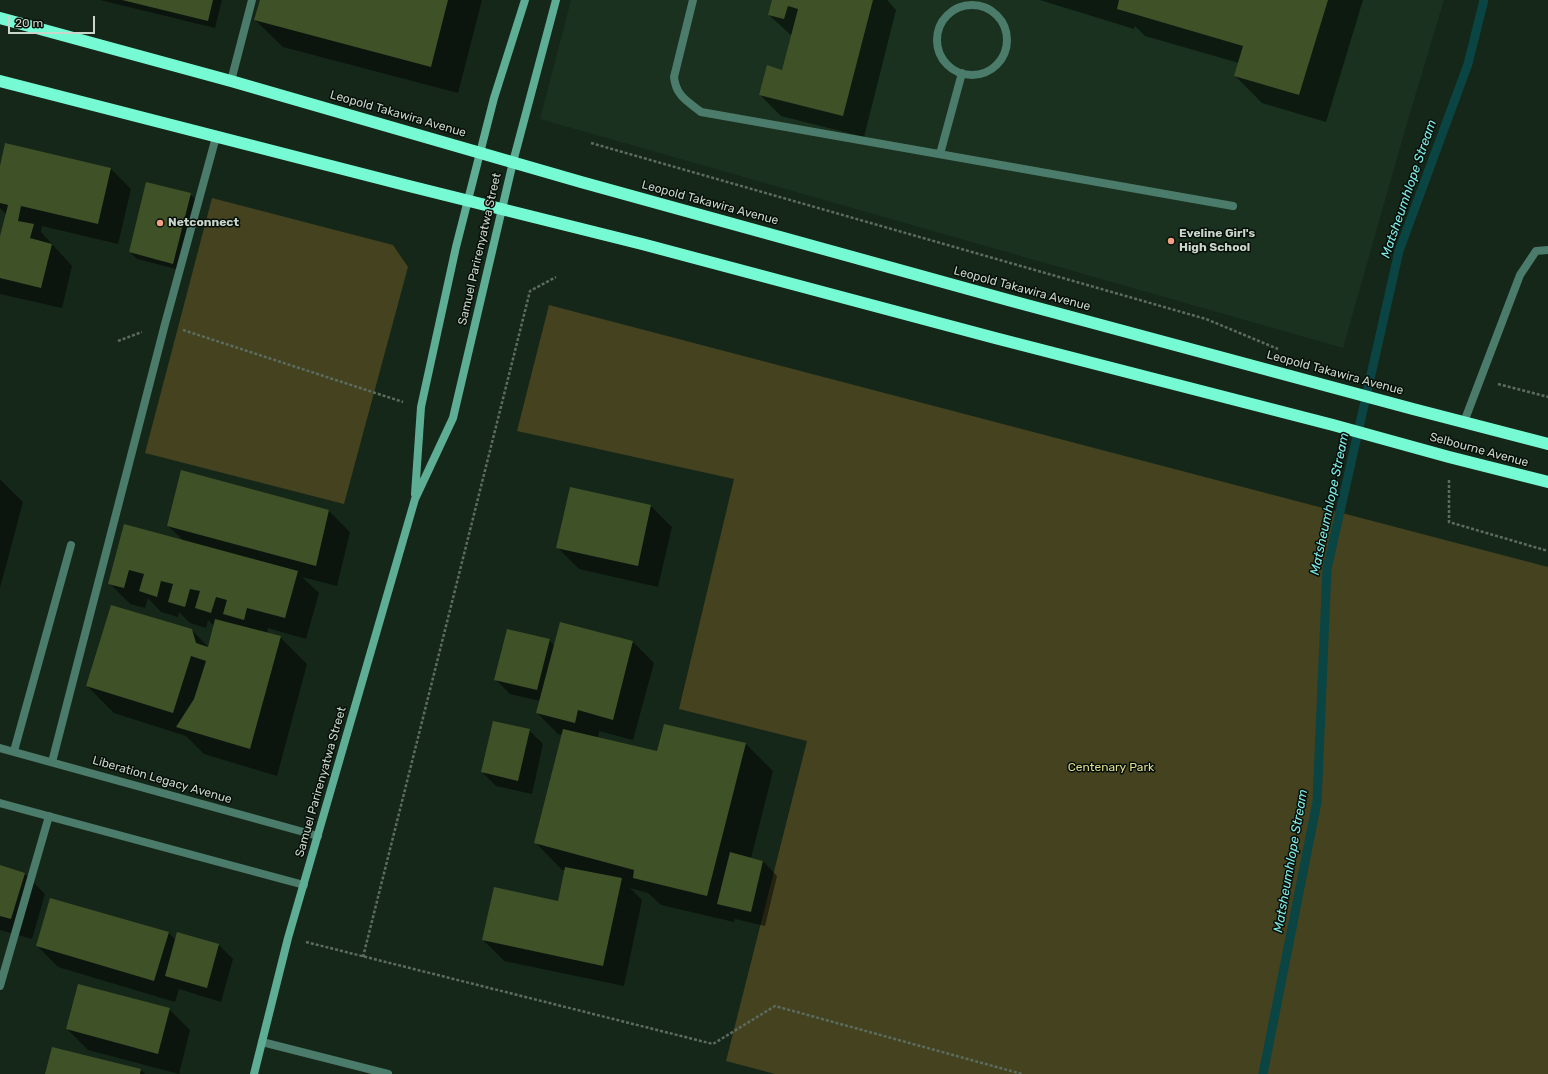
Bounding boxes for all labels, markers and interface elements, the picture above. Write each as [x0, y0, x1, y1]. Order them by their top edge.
scale bar [10, 8, 97, 34]
text: 20 m [15, 16, 43, 30]
street label: Leopold Takawira Avenue [328, 88, 468, 140]
water label: Matsheumhlope Stream [1378, 118, 1440, 260]
street label: Samuel Parirenyatwa Street [455, 171, 505, 327]
street label: Leopold Takawira Avenue [640, 178, 780, 228]
place label: Netconnect [168, 216, 239, 230]
marker: Netconnect [155, 218, 165, 228]
place label: Eveline Girl's High School [1179, 227, 1255, 255]
marker: Eveline Girl's High School [1166, 236, 1176, 246]
street label: Leopold Takawira Avenue [952, 264, 1092, 314]
street label: Leopold Takawira Avenue [1265, 348, 1405, 398]
street label: Selbourne Avenue [1428, 430, 1530, 470]
water label: Matsheumhlope Stream [1307, 431, 1353, 577]
street label: Samuel Parirenyatwa Street [293, 705, 349, 859]
street label: Liberation Legacy Avenue [91, 753, 233, 807]
park label: Centenary Park [1068, 761, 1154, 775]
water label: Matsheumhlope Stream [1271, 788, 1311, 934]

